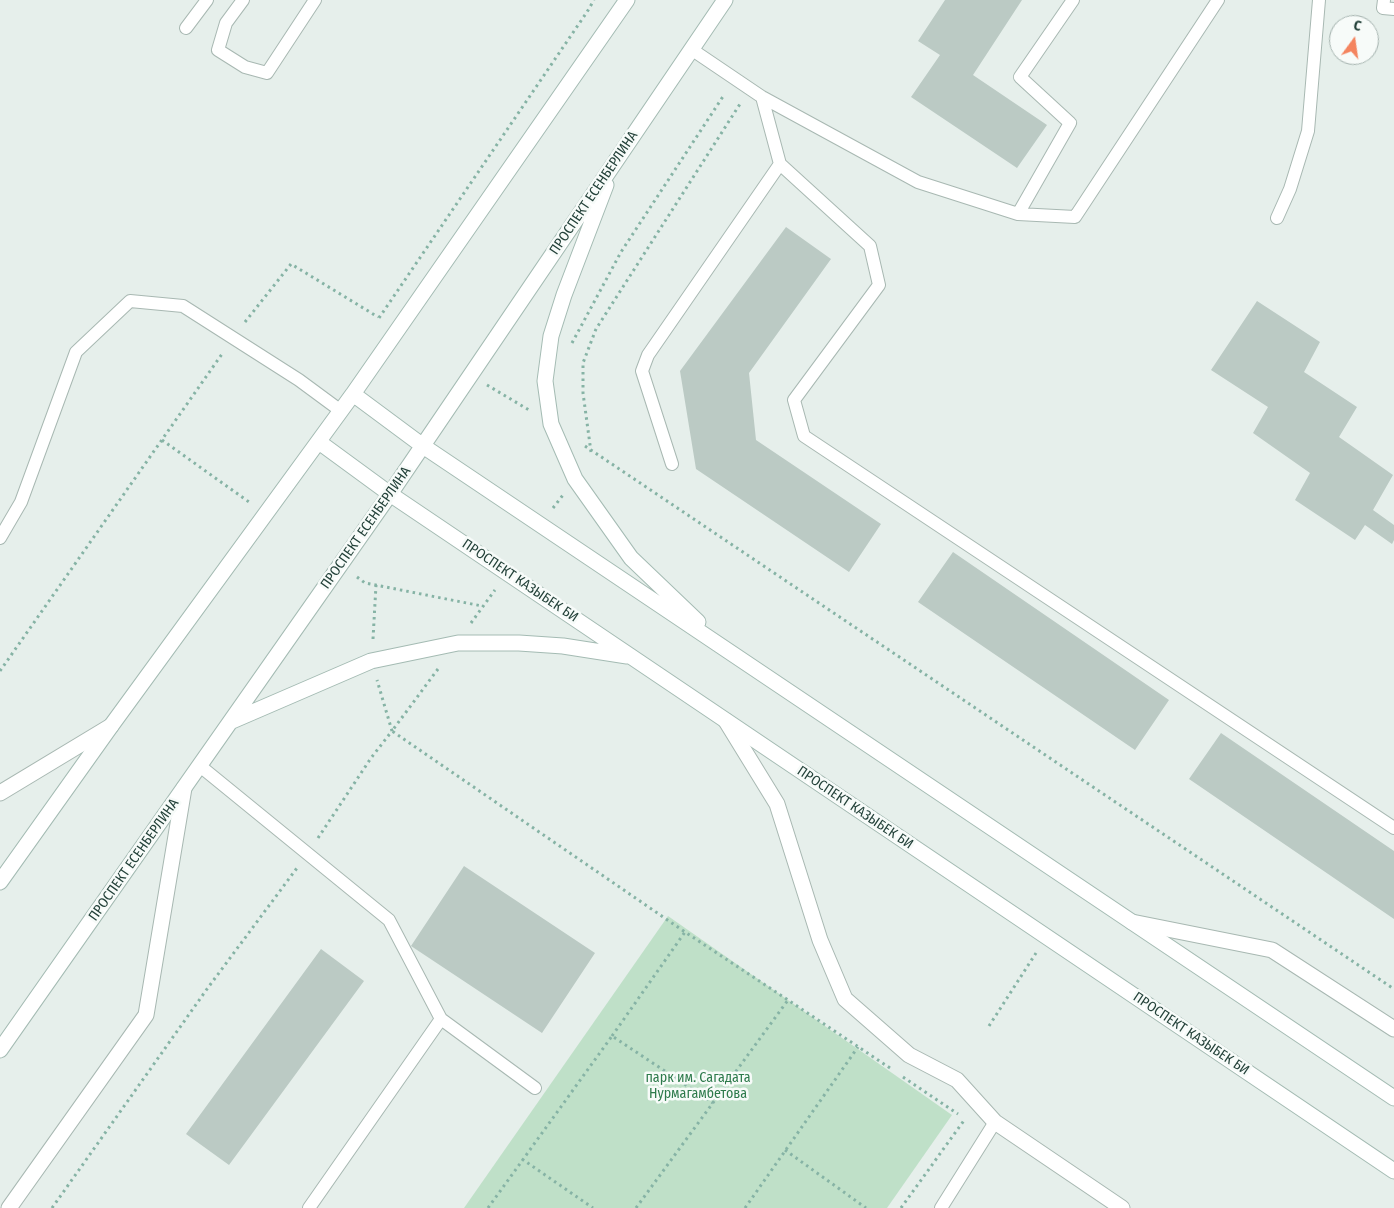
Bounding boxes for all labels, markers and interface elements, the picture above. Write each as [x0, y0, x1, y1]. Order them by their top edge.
north arrow [1329, 15, 1379, 65]
text: С [1352, 17, 1363, 35]
street label: ПРОСПЕКТ ЕСЕНБЕРЛИНА [546, 128, 642, 258]
street label: ПРОСПЕКТ ЕСЕНБЕРЛИНА [317, 464, 415, 592]
street label: ПРОСПЕКТ КАЗЫБЕК БИ [459, 536, 581, 626]
street label: ПРОСПЕКТ КАЗЫБЕК БИ [794, 763, 916, 853]
street label: ПРОСПЕКТ ЕСЕНБЕРЛИНА [85, 796, 183, 924]
street label: ПРОСПЕКТ КАЗЫБЕК БИ [1130, 989, 1252, 1079]
park label: парк им. Сагадата Нурмагамбетова [645, 1070, 751, 1102]

